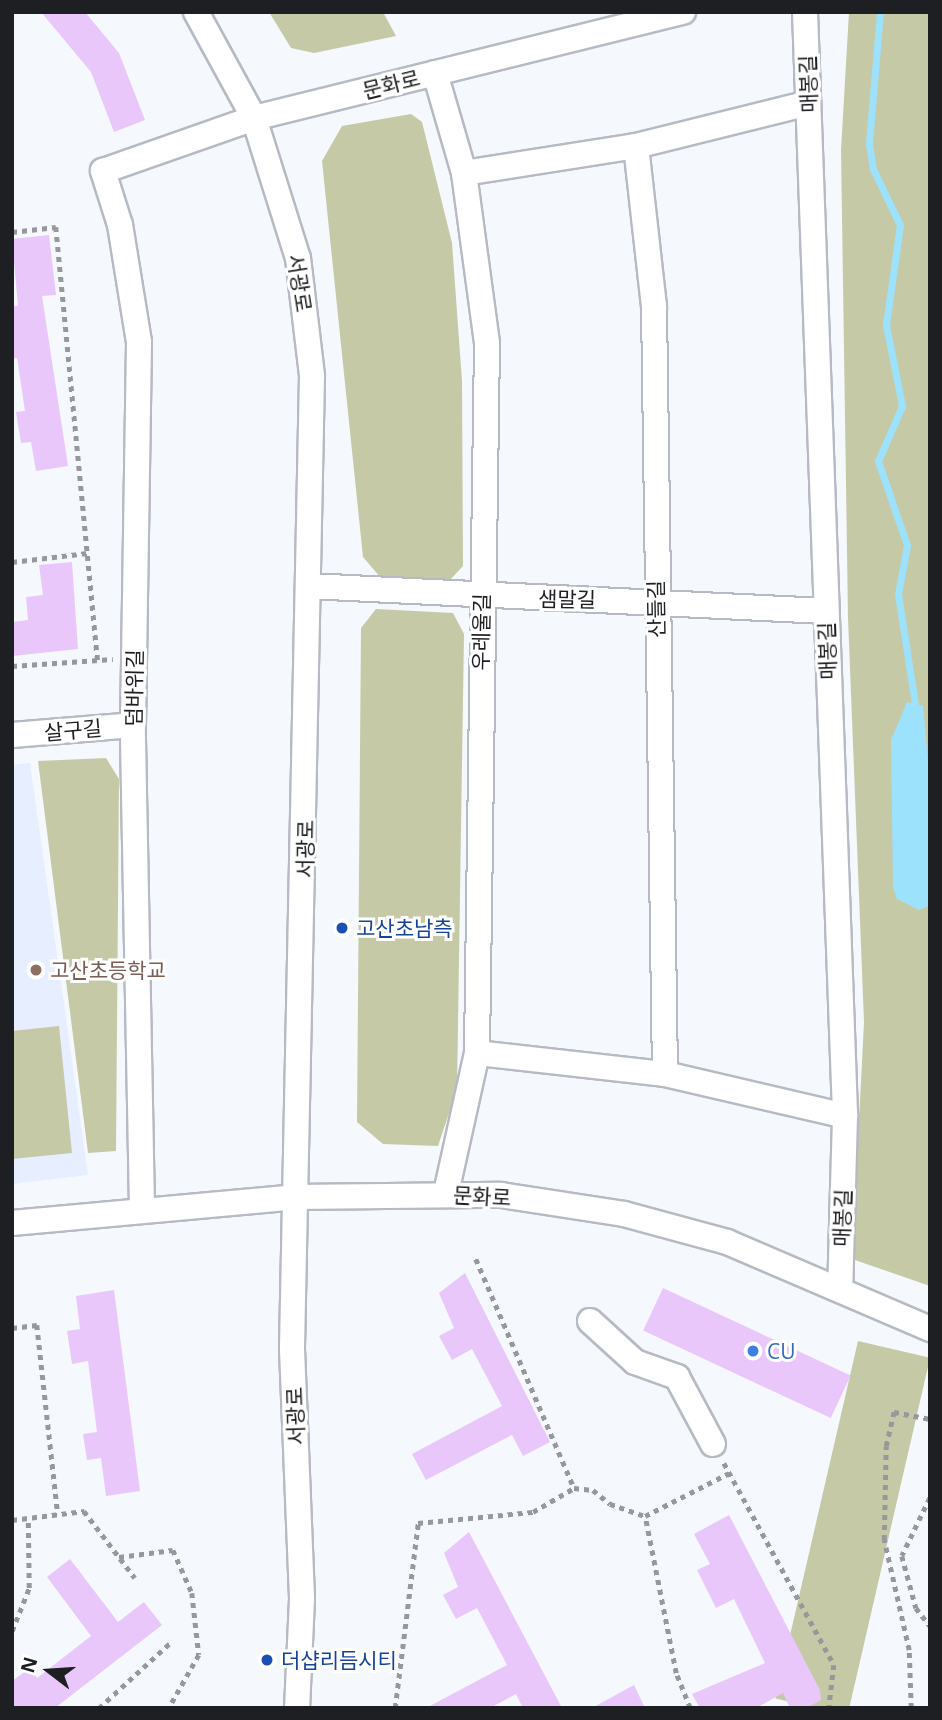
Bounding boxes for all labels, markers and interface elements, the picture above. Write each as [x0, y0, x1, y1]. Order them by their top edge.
street label: 매봉길 [794, 55, 822, 113]
street label: 문화로 [360, 65, 422, 103]
street label: 서광로 [283, 252, 317, 314]
street label: 산들길 [643, 580, 669, 638]
street label: 샘말길 [538, 586, 596, 612]
street label: 우레울길 [468, 593, 494, 671]
street label: 매봉길 [813, 622, 841, 680]
street label: 덤바위길 [121, 649, 147, 727]
street label: 살구길 [43, 715, 103, 745]
street label: 서광로 [292, 820, 318, 878]
place label: 고산초남측 [356, 915, 453, 941]
marker: 고산초남측 [334, 920, 350, 936]
place label: 고산초등학교 [50, 957, 166, 983]
marker: 고산초등학교 [28, 962, 44, 978]
street label: 문화로 [452, 1182, 512, 1210]
street label: 매봉길 [828, 1189, 856, 1247]
place label: CU [767, 1338, 796, 1364]
marker: CU [745, 1343, 761, 1359]
street label: 서광로 [281, 1387, 309, 1445]
north arrow [14, 1636, 84, 1706]
place label: 더샵리듬시티 [281, 1647, 397, 1673]
marker: 더샵리듬시티 [259, 1652, 275, 1668]
text: N [14, 1654, 44, 1676]

